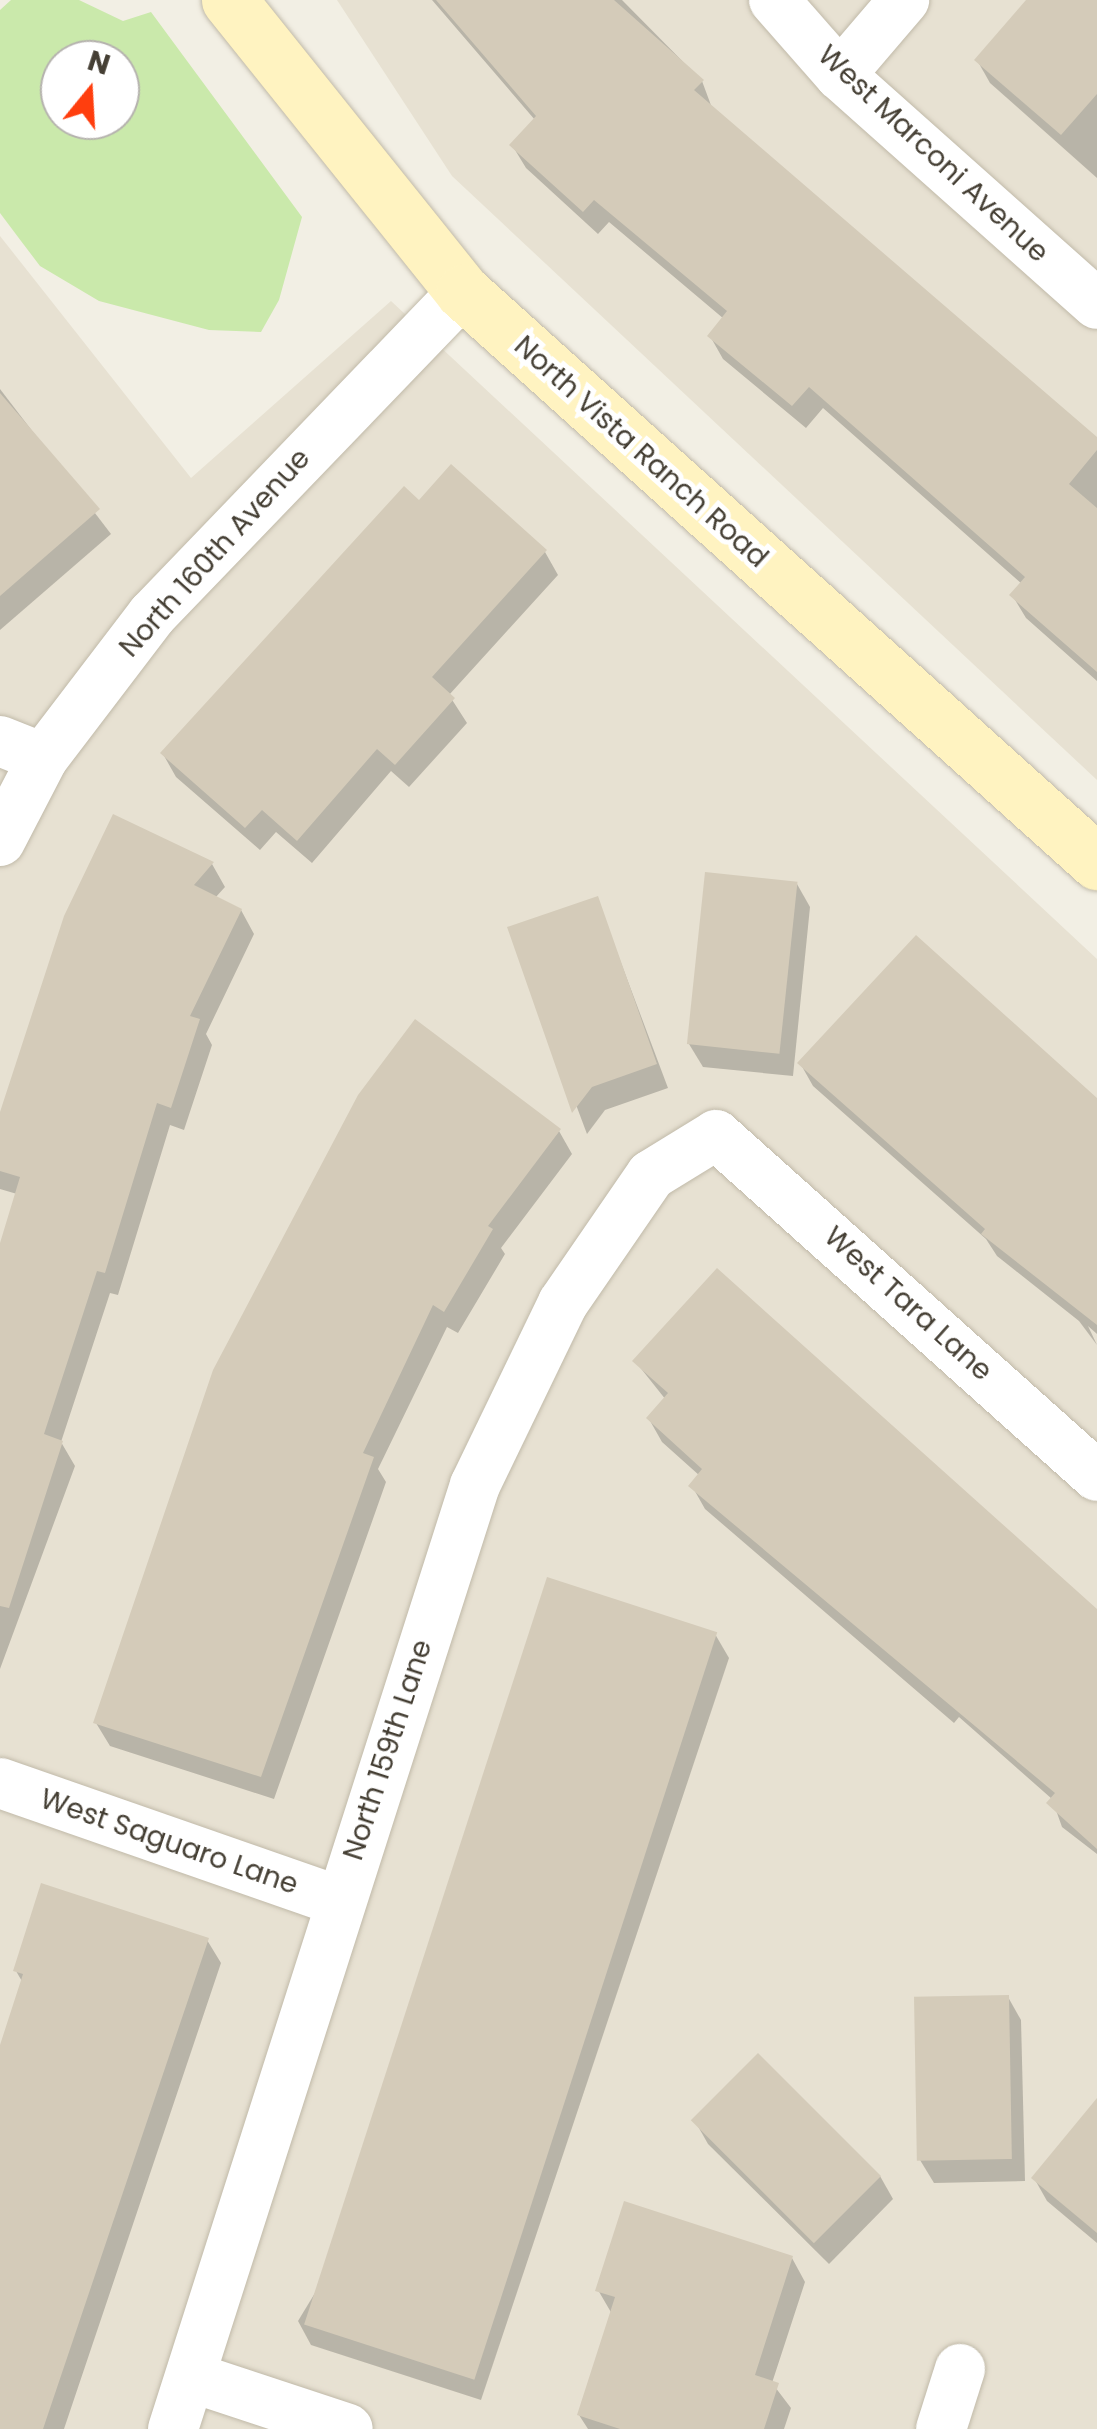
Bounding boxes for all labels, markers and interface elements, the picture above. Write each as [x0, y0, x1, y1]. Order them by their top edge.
street label: West Marconi Avenue [811, 38, 1055, 270]
north arrow [40, 40, 140, 140]
text: N [83, 41, 115, 85]
street label: North Vista Ranch Road [507, 329, 775, 575]
street label: North 160th Avenue [113, 442, 317, 664]
street label: West Tara Lane [817, 1220, 999, 1388]
street label: North 159th Lane [337, 1636, 439, 1864]
street label: West Saguaro Lane [36, 1782, 302, 1902]

